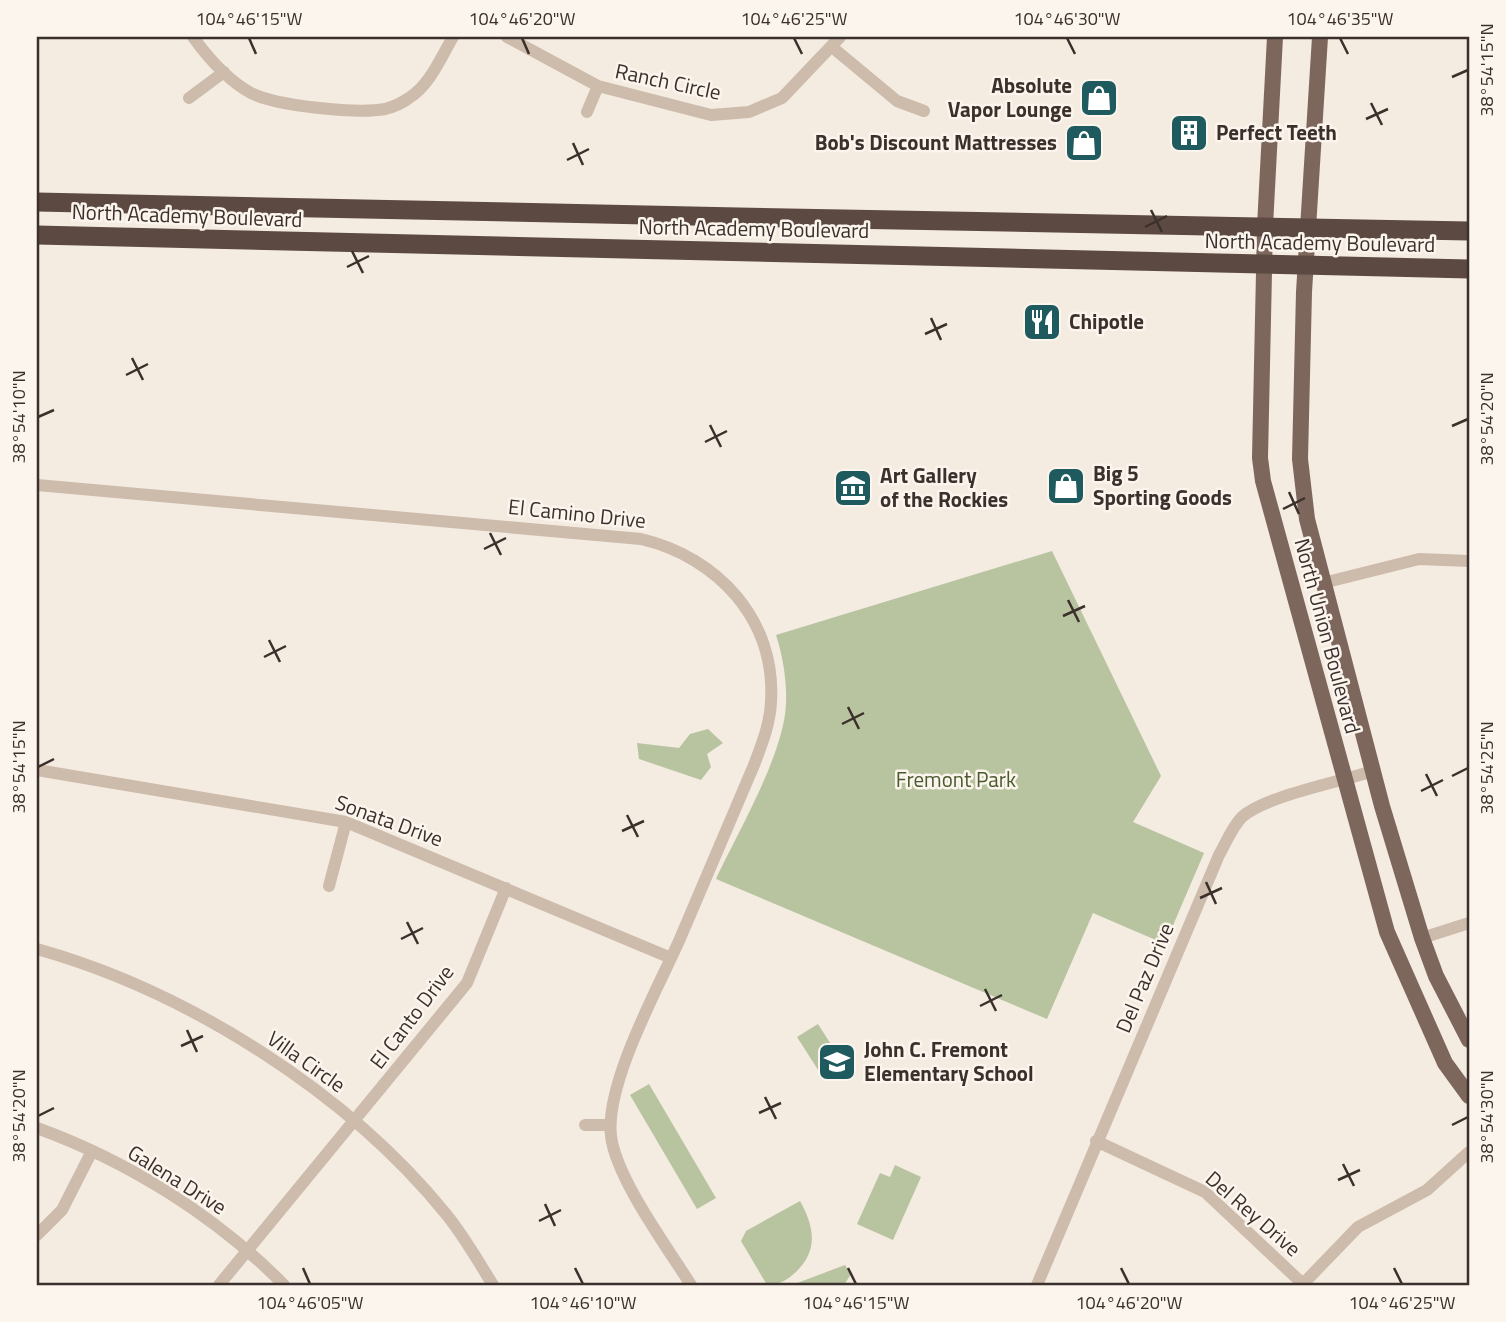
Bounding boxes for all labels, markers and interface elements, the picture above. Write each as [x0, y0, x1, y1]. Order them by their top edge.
text: 104°46'15"W [195, 5, 303, 32]
text: 104°46'20"W [468, 5, 576, 32]
text: 104°46'25"W [740, 5, 848, 32]
text: 104°46'30"W [1013, 5, 1121, 32]
text: 104°46'35"W [1286, 5, 1394, 32]
text: 38°54'15"N [1473, 23, 1500, 117]
street label: Ranch Circle [612, 54, 724, 108]
place label: Absolute Vapor Lounge [948, 69, 1072, 125]
shop icon: Absolute Vapor Lounge [1078, 77, 1120, 119]
building icon: Perfect Teeth [1168, 112, 1210, 154]
place label: Perfect Teeth [1216, 116, 1337, 148]
shop icon: Bob's Discount Mattresses [1063, 122, 1105, 164]
place label: Bob's Discount Mattresses [815, 126, 1057, 158]
street label: North Academy Boulevard [71, 195, 303, 235]
street label: North Academy Boulevard [638, 210, 870, 246]
street label: North Academy Boulevard [1204, 224, 1436, 260]
restaurant icon: Chipotle [1021, 301, 1063, 343]
place label: Chipotle [1069, 305, 1144, 337]
text: 38°54'10"N [5, 370, 32, 464]
text: 38°54'20"N [1473, 372, 1500, 466]
place label: Big 5 Sporting Goods [1093, 457, 1232, 513]
place label: Art Gallery of the Rockies [880, 459, 1008, 515]
shop icon: Big 5 Sporting Goods [1045, 465, 1087, 507]
museum icon: Art Gallery of the Rockies [832, 467, 874, 509]
street label: El Camino Drive [507, 490, 647, 536]
street label: North Union Boulevard [1286, 534, 1369, 737]
text: 38°54'15"N [5, 720, 32, 814]
text: 38°54'25"N [1473, 721, 1500, 815]
park label: Fremont Park [896, 763, 1016, 795]
street label: Sonata Drive [331, 786, 448, 854]
street label: Del Paz Drive [1107, 918, 1182, 1038]
street label: El Canto Drive [361, 958, 461, 1075]
street label: Villa Circle [261, 1022, 352, 1100]
place label: John C. Fremont Elementary School [864, 1033, 1034, 1089]
school or university icon: John C. Fremont Elementary School [816, 1041, 858, 1083]
text: 38°54'20"N [5, 1069, 32, 1163]
text: 38°54'30"N [1473, 1070, 1500, 1164]
street label: Galena Drive [122, 1136, 233, 1222]
street label: Del Rey Drive [1199, 1163, 1308, 1264]
text: 104°46'05"W [256, 1289, 364, 1316]
text: 104°46'10"W [529, 1289, 637, 1316]
text: 104°46'15"W [802, 1289, 910, 1316]
text: 104°46'20"W [1075, 1289, 1183, 1316]
text: 104°46'25"W [1348, 1289, 1456, 1316]

